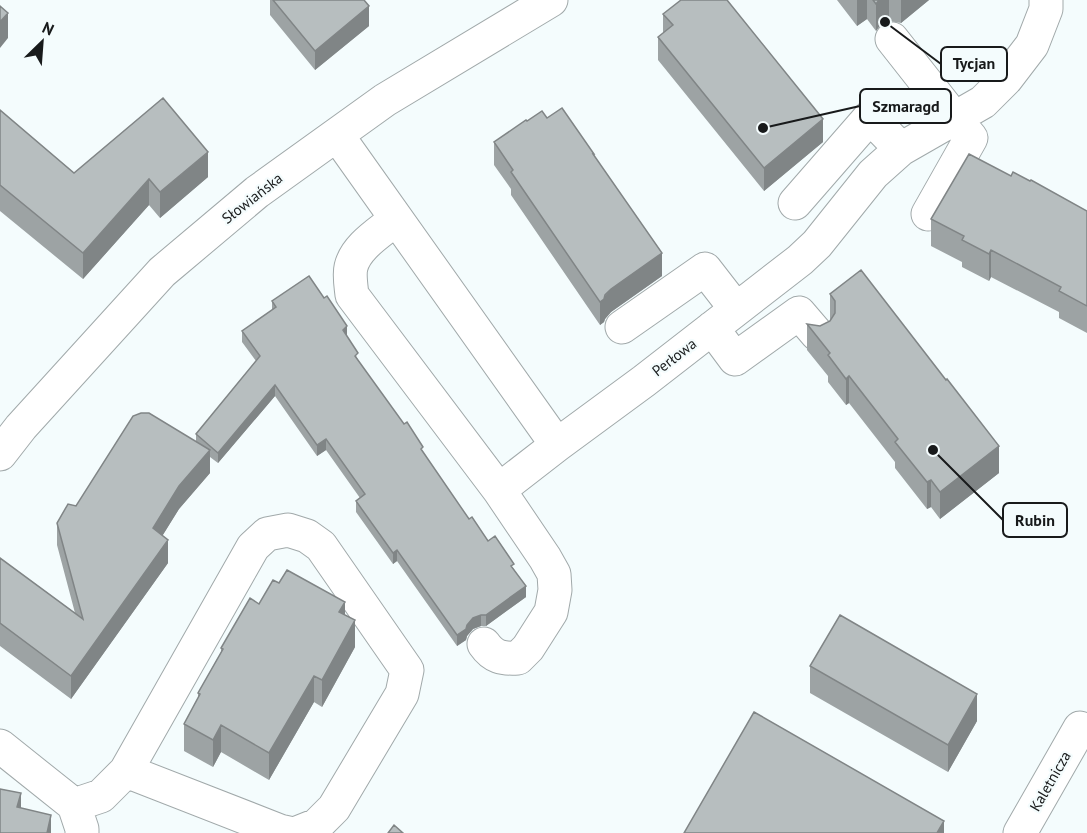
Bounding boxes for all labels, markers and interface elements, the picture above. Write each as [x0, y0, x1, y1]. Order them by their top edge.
north arrow [12, 12, 72, 72]
text: N [39, 17, 57, 40]
callout: Tycjan [941, 47, 1007, 81]
text: Tycjan [953, 53, 995, 73]
callout: Szmaragd [860, 89, 951, 123]
text: Szmaragd [872, 96, 940, 116]
street label: Słowiańska [218, 168, 286, 228]
street label: Perłowa [648, 334, 700, 380]
callout: Rubin [1003, 503, 1067, 537]
text: Rubin [1015, 510, 1055, 530]
street label: Kaletnicza [1025, 748, 1075, 814]

